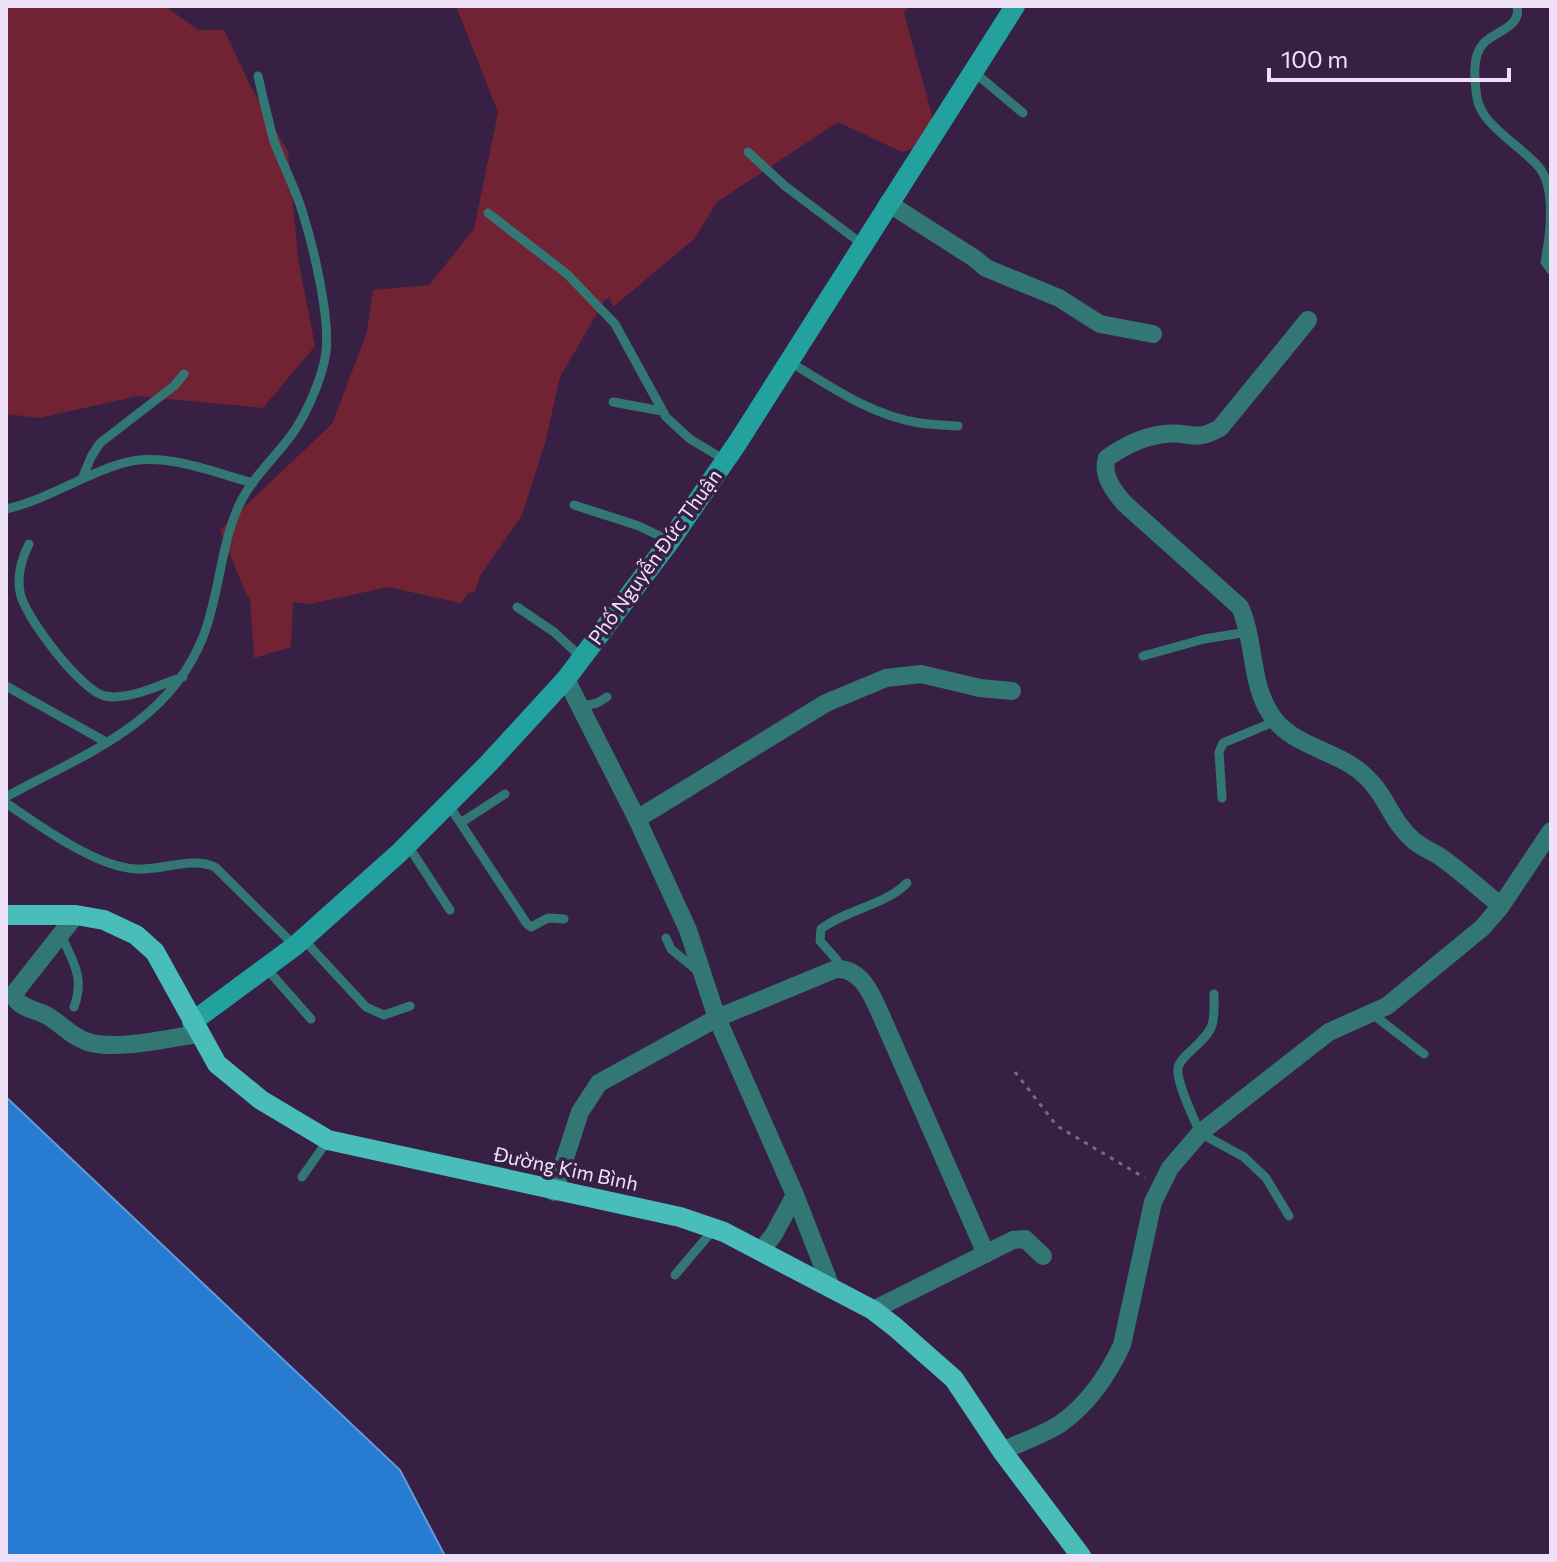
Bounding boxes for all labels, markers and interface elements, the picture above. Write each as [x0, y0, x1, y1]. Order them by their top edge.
scale bar [1269, 32, 1509, 82]
text: 100 m [1281, 44, 1348, 73]
street label: Phố Nguyễn Đức Thuận [582, 464, 726, 649]
street label: Đường Kim Bình [491, 1141, 641, 1195]

